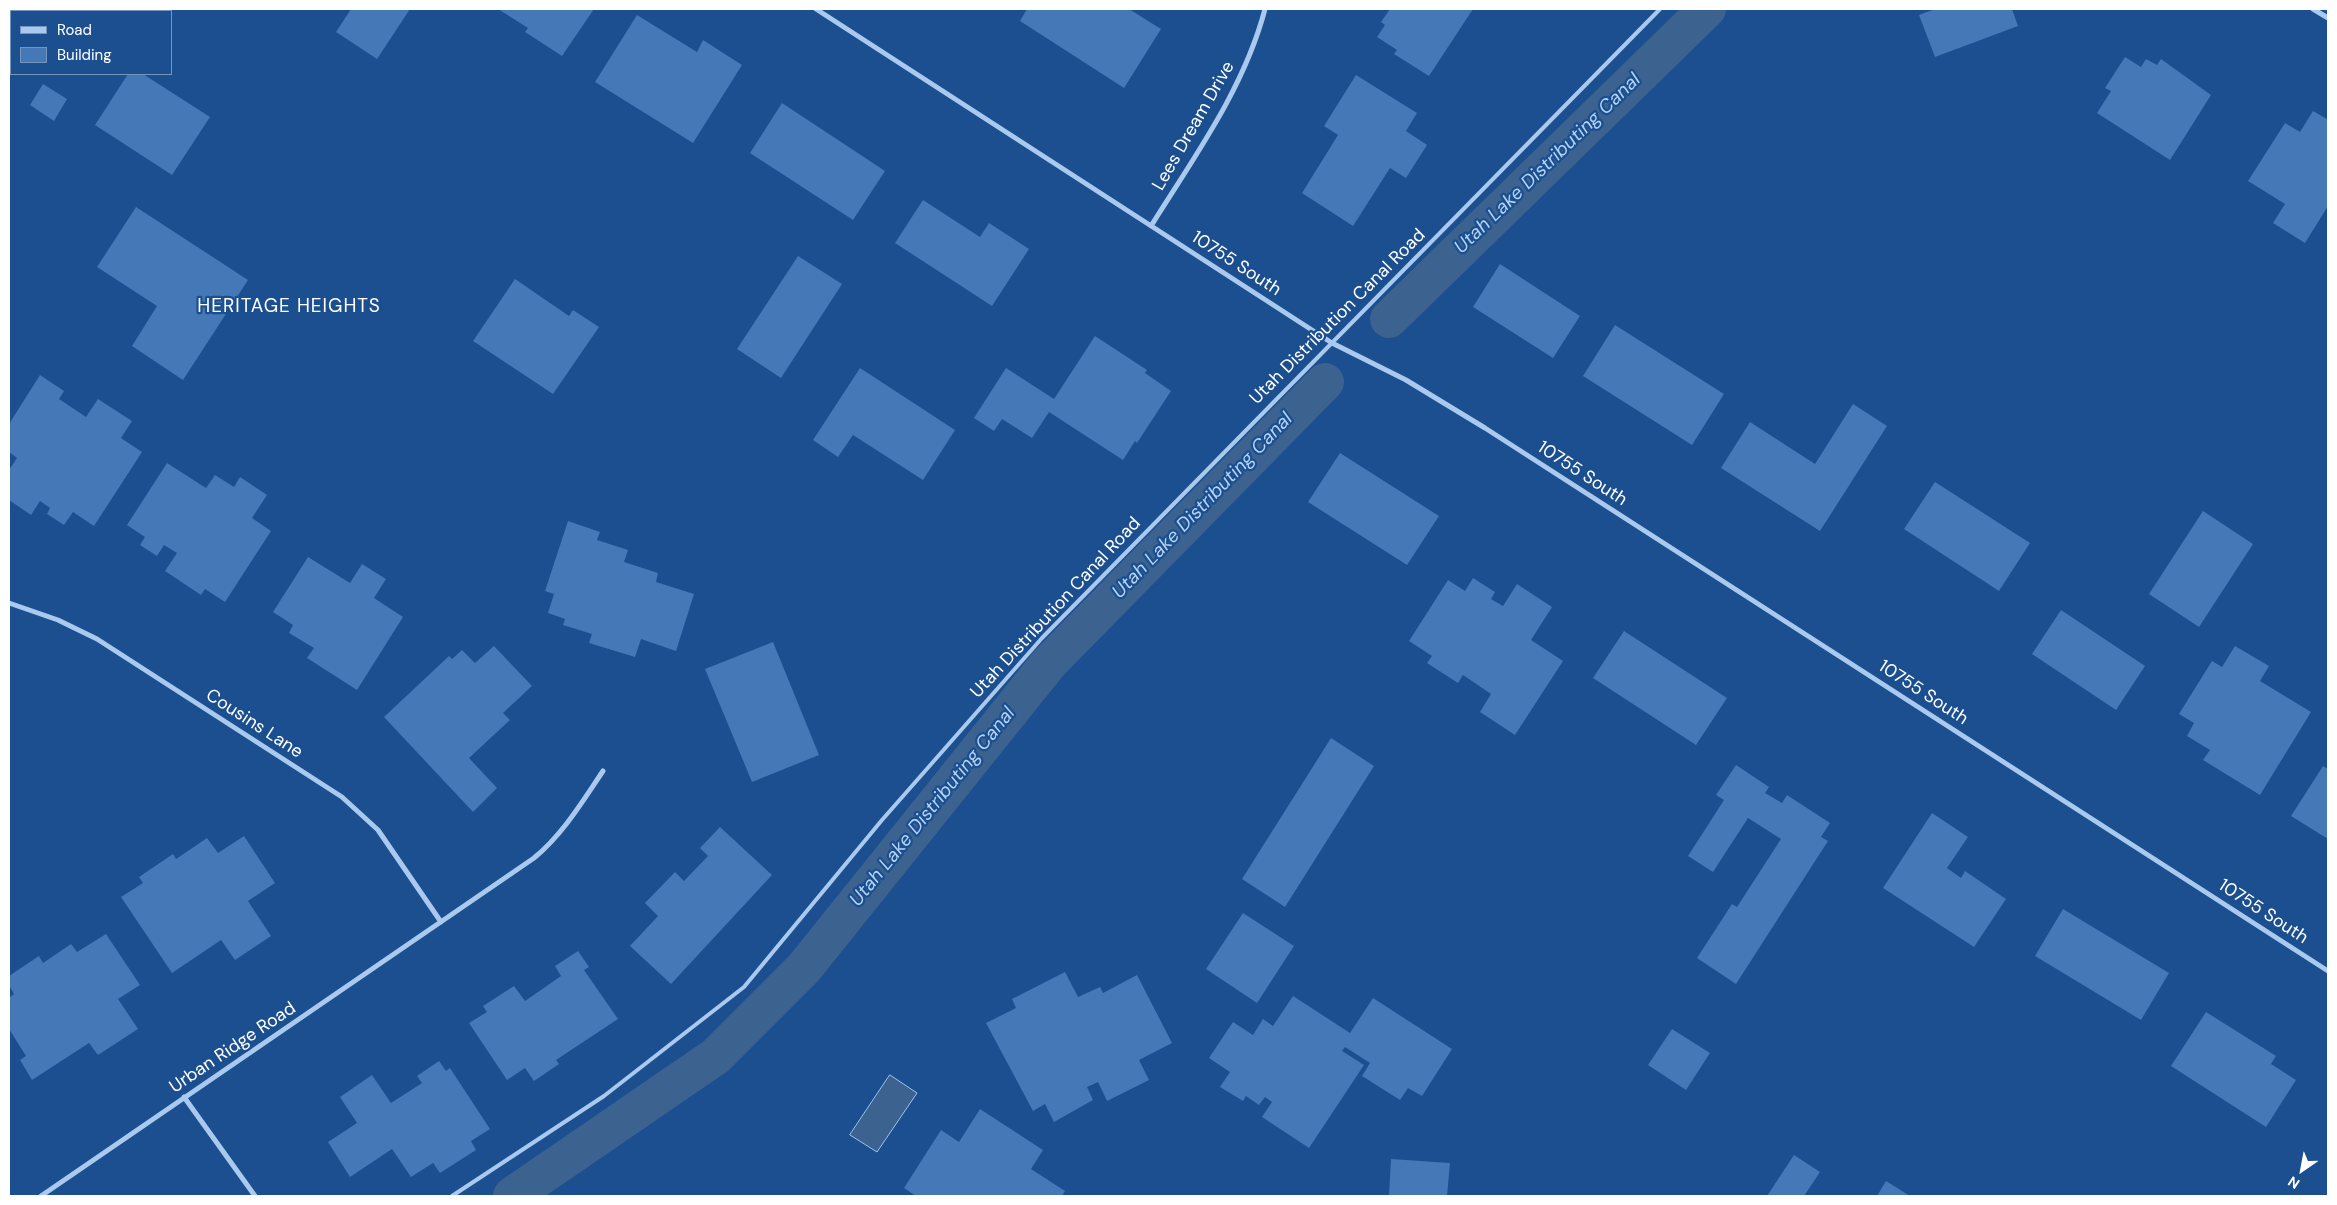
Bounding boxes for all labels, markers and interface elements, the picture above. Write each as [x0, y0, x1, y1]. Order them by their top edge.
legend [10, 10, 172, 75]
text: Road [57, 20, 92, 40]
text: Building [57, 45, 112, 65]
street label: Lees Dream Drive [1148, 58, 1240, 194]
water label: Utah Lake Distributing Canal [1450, 69, 1646, 259]
street label: Utah Distribution Canal Road [1246, 225, 1430, 409]
street label: 10755 South [1187, 227, 1285, 301]
district label: HERITAGE HEIGHTS [195, 296, 383, 318]
water label: Utah Lake Distributing Canal [1108, 408, 1298, 604]
street label: 10755 South [1533, 437, 1631, 511]
street label: Utah Distribution Canal Road [966, 513, 1146, 703]
street label: 10755 South [1874, 656, 1972, 730]
street label: Cousins Lane [201, 685, 307, 763]
water label: Utah Lake Distributing Canal [846, 703, 1020, 911]
street label: 10755 South [2214, 875, 2312, 949]
street label: Urban Ridge Road [166, 998, 300, 1098]
north arrow [2277, 1145, 2327, 1195]
text: N [2285, 1172, 2303, 1193]

